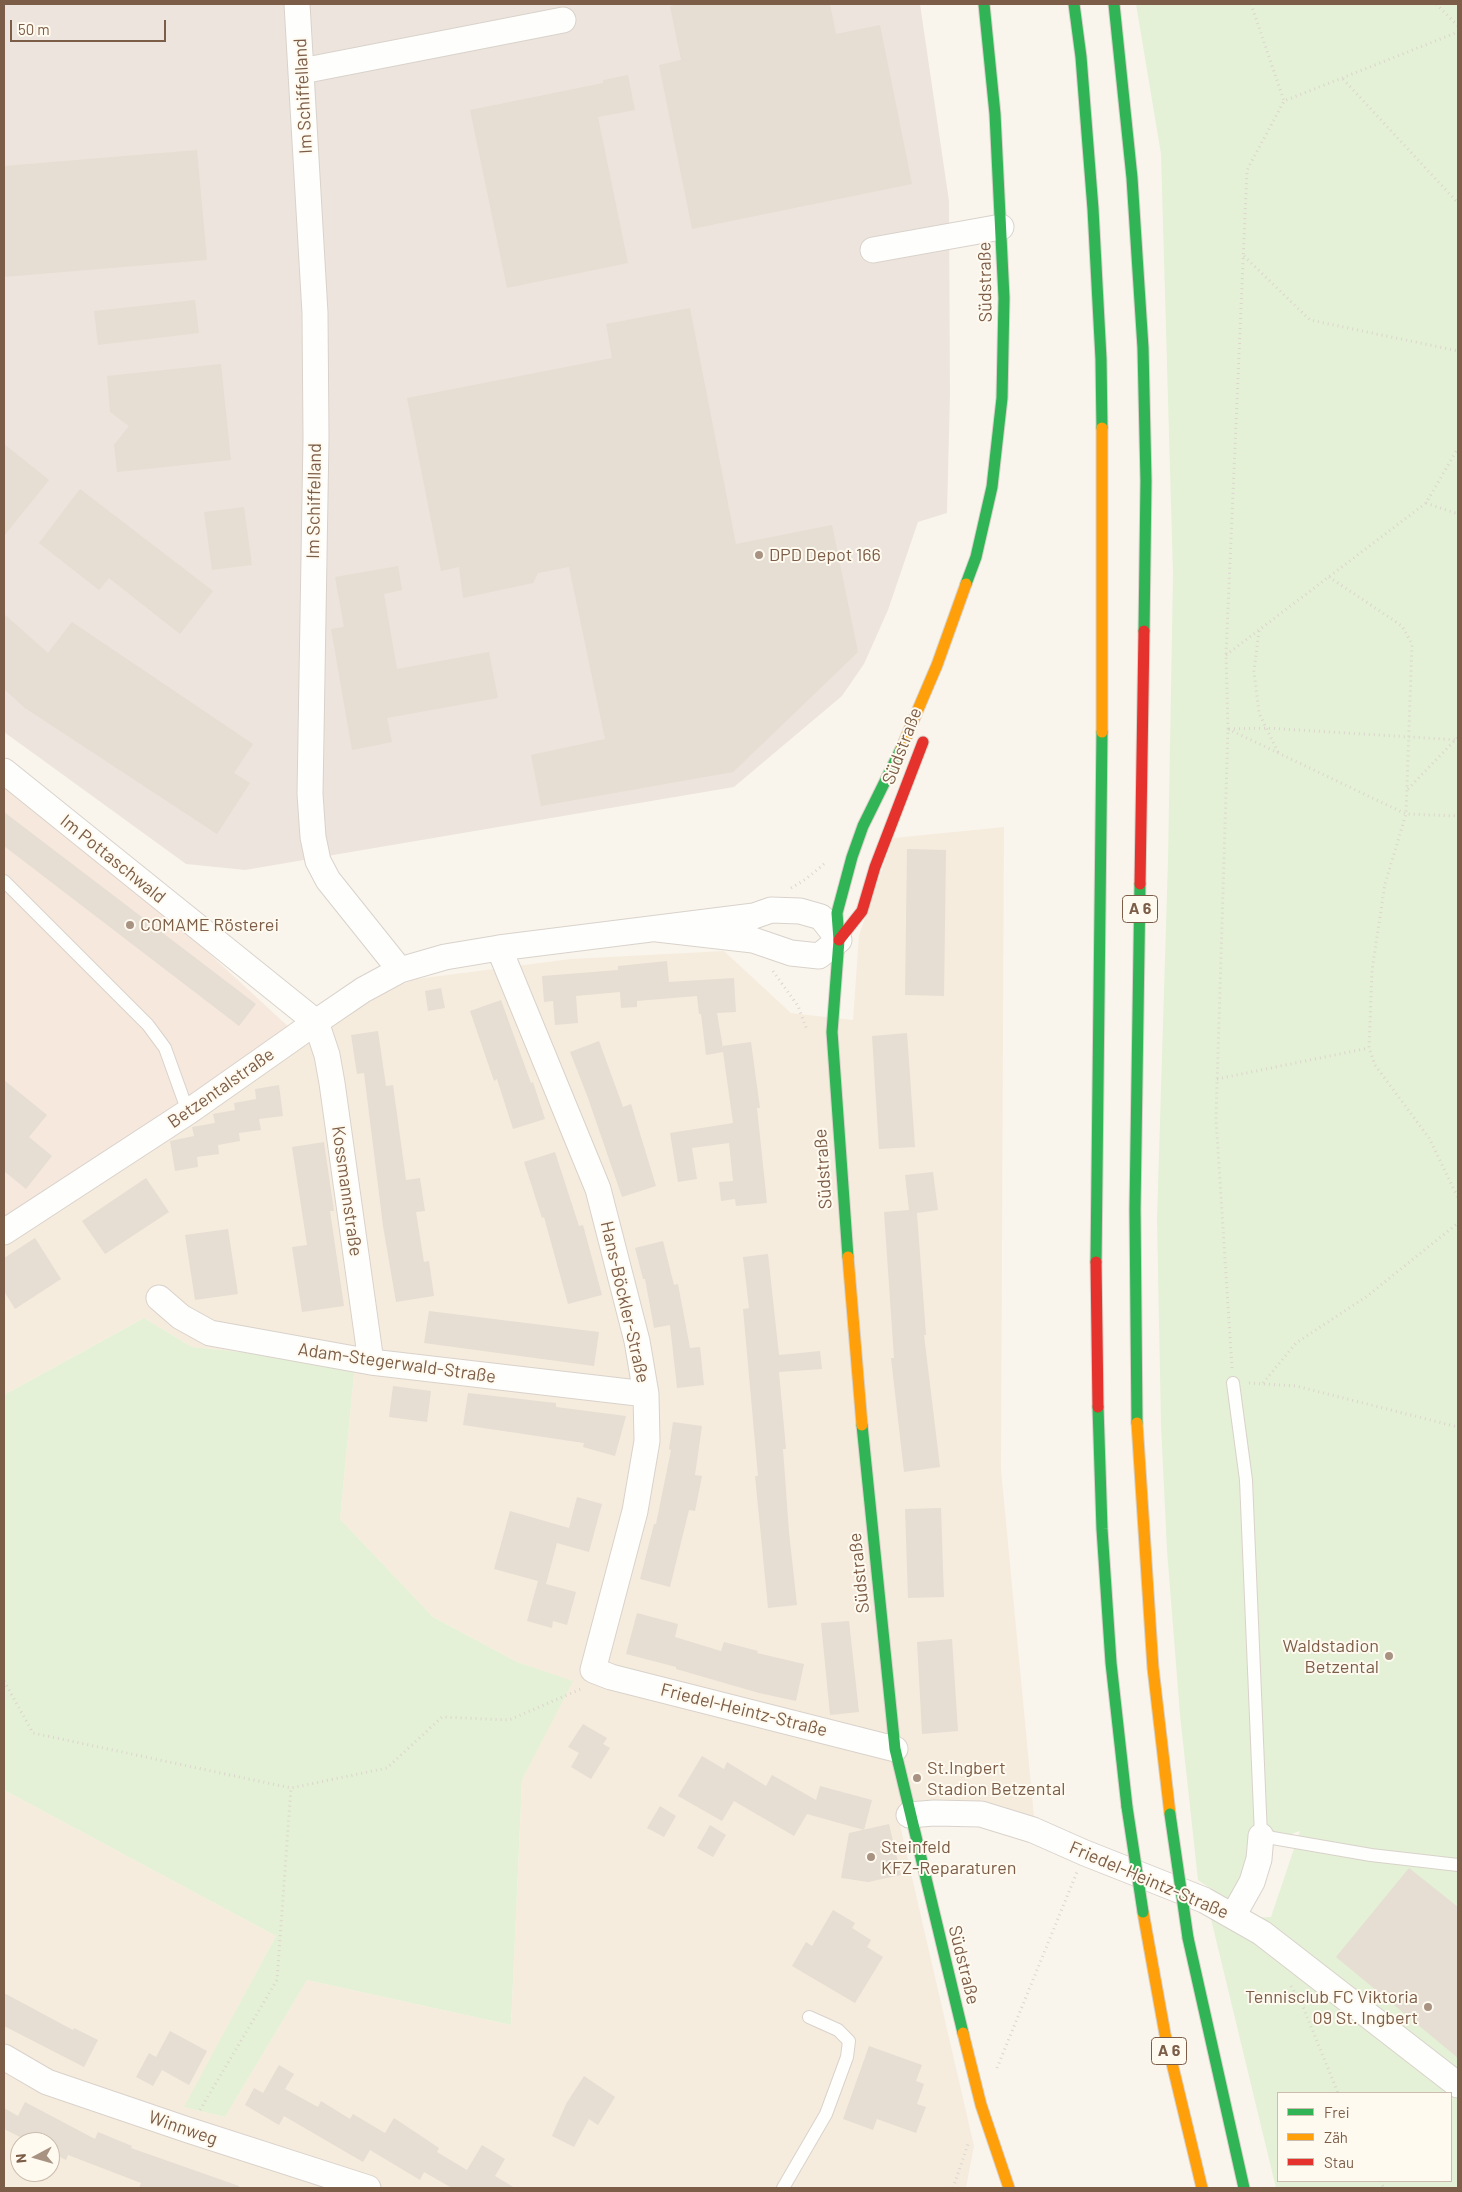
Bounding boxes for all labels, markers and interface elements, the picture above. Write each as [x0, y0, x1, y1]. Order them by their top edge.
scale bar [12, 10, 169, 42]
text: 50 m [18, 20, 50, 38]
street label: Im Schiffelland [289, 38, 317, 154]
street label: Südstraße [973, 242, 997, 322]
street label: Im Schiffelland [302, 443, 326, 559]
place label: DPD Depot 166 [769, 544, 881, 566]
marker: DPD Depot 166 [753, 549, 765, 561]
street label: Südstraße [877, 705, 927, 787]
street label: Im Pottaschwald [56, 810, 170, 908]
road number: A 6 [1122, 896, 1158, 922]
place label: COMAME Rösterei [140, 914, 279, 936]
marker: COMAME Rösterei [124, 919, 136, 931]
street label: Betzentalstraße [164, 1043, 278, 1133]
street label: Kossmannstraße [327, 1124, 367, 1258]
street label: Südstraße [809, 1128, 837, 1210]
street label: Hans-Böckler-Straße [596, 1219, 654, 1385]
street label: Adam-Stegerwald-Straße [297, 1338, 497, 1388]
street label: Südstraße [844, 1532, 874, 1614]
place label: Waldstadion Betzental [1283, 1635, 1379, 1678]
marker: Waldstadion Betzental [1383, 1650, 1395, 1662]
street label: Friedel-Heintz-Straße [658, 1679, 830, 1741]
place label: St.Ingbert Stadion Betzental [927, 1757, 1065, 1800]
marker: St.Ingbert Stadion Betzental [911, 1772, 923, 1784]
place label: Steinfeld KFZ-Reparaturen [881, 1836, 1016, 1878]
street label: Friedel-Heintz-Straße [1066, 1837, 1232, 1923]
marker: Steinfeld KFZ-Reparaturen [865, 1851, 877, 1863]
street label: Südstraße [944, 1923, 984, 2007]
place label: Tennisclub FC Viktoria 09 St. Ingbert [1245, 1986, 1418, 2028]
marker: Tennisclub FC Viktoria 09 St. Ingbert [1422, 2001, 1434, 2013]
road number: A 6 [1152, 2038, 1186, 2064]
legend [1277, 2092, 1452, 2182]
text: Frei [1324, 2103, 1350, 2121]
street label: Winnweg [146, 2106, 220, 2150]
text: Zäh [1324, 2128, 1348, 2146]
north arrow [10, 2132, 60, 2182]
text: N [12, 2153, 30, 2164]
text: Stau [1324, 2153, 1354, 2171]

